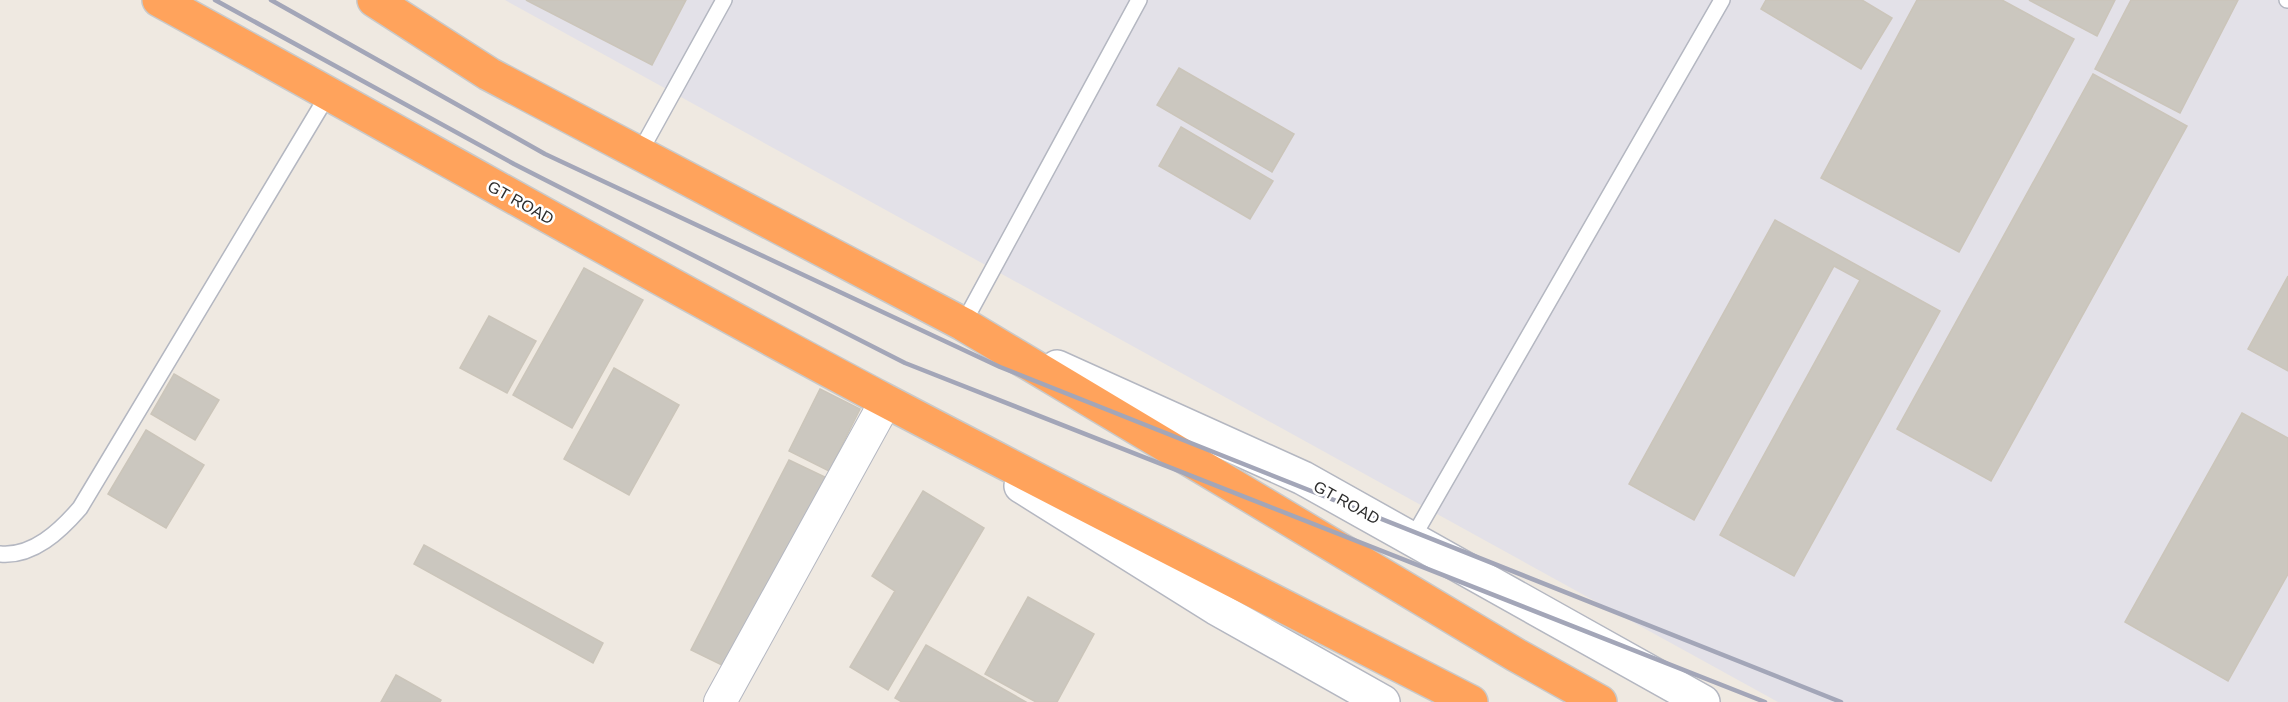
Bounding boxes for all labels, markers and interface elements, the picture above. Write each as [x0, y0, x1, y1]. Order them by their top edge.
street label: GT ROAD [485, 177, 557, 227]
street label: GT ROAD [1311, 477, 1383, 527]

